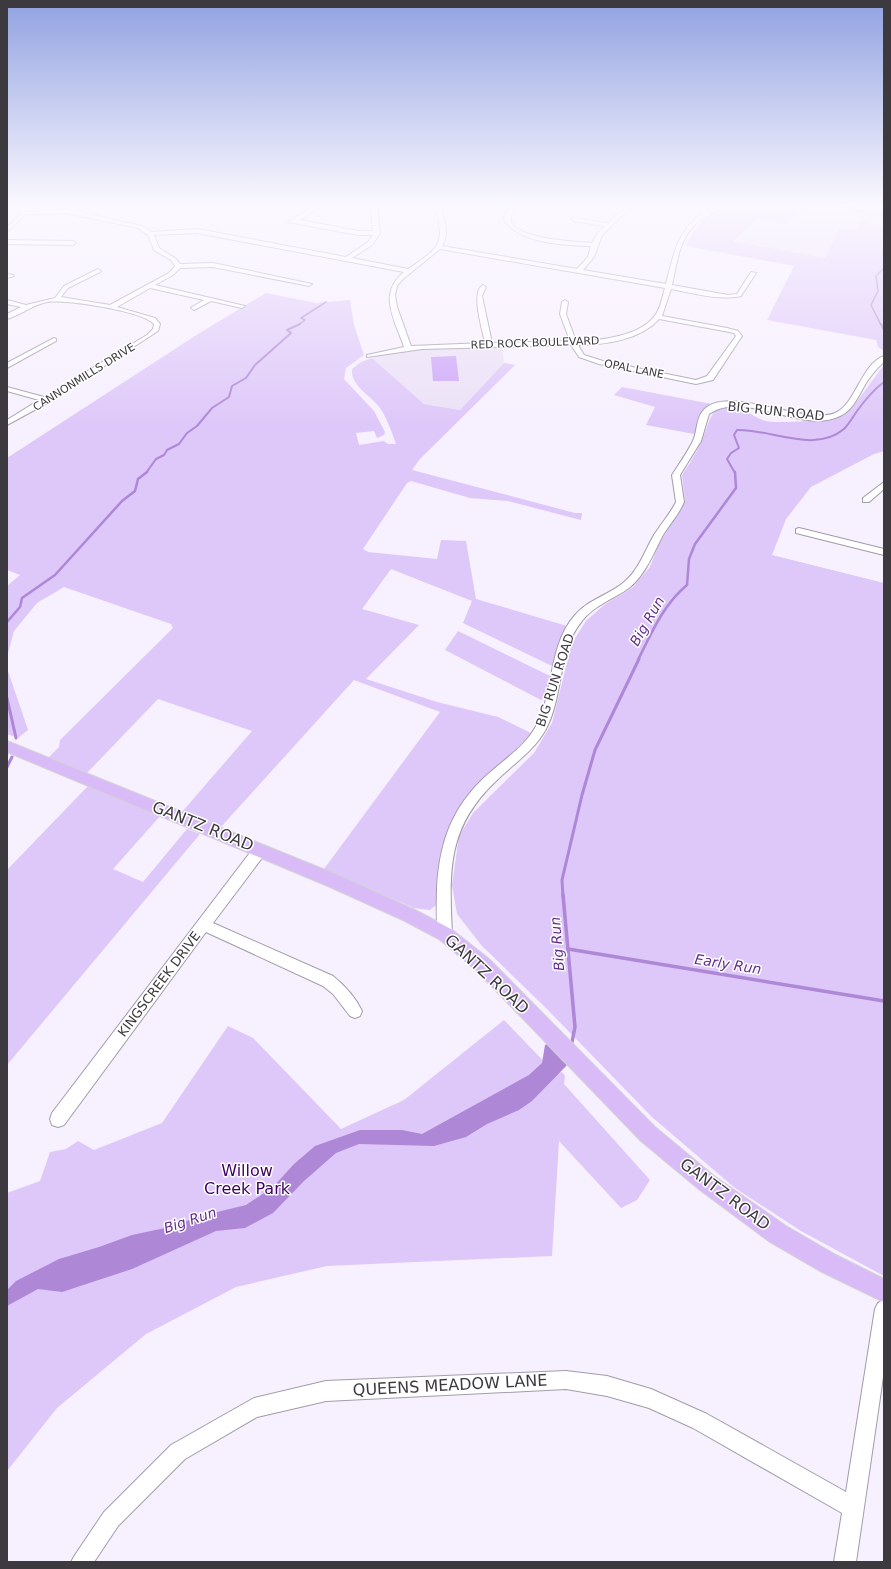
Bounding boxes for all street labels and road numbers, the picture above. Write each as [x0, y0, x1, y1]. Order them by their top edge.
street label: RED ROCK BOULEVARD [470, 334, 600, 352]
street label: CANNONMILLS DRIVE [31, 340, 137, 414]
street label: OPAL LANE [603, 357, 665, 381]
street label: BIG RUN ROAD [727, 398, 825, 424]
street label: BIG RUN ROAD [533, 631, 577, 729]
street label: GANTZ ROAD [149, 797, 257, 855]
street label: KINGSCREEK DRIVE [115, 929, 203, 1039]
street label: GANTZ ROAD [441, 930, 533, 1018]
street label: GANTZ ROAD [676, 1154, 774, 1234]
street label: QUEENS MEADOW LANE [352, 1370, 548, 1400]

